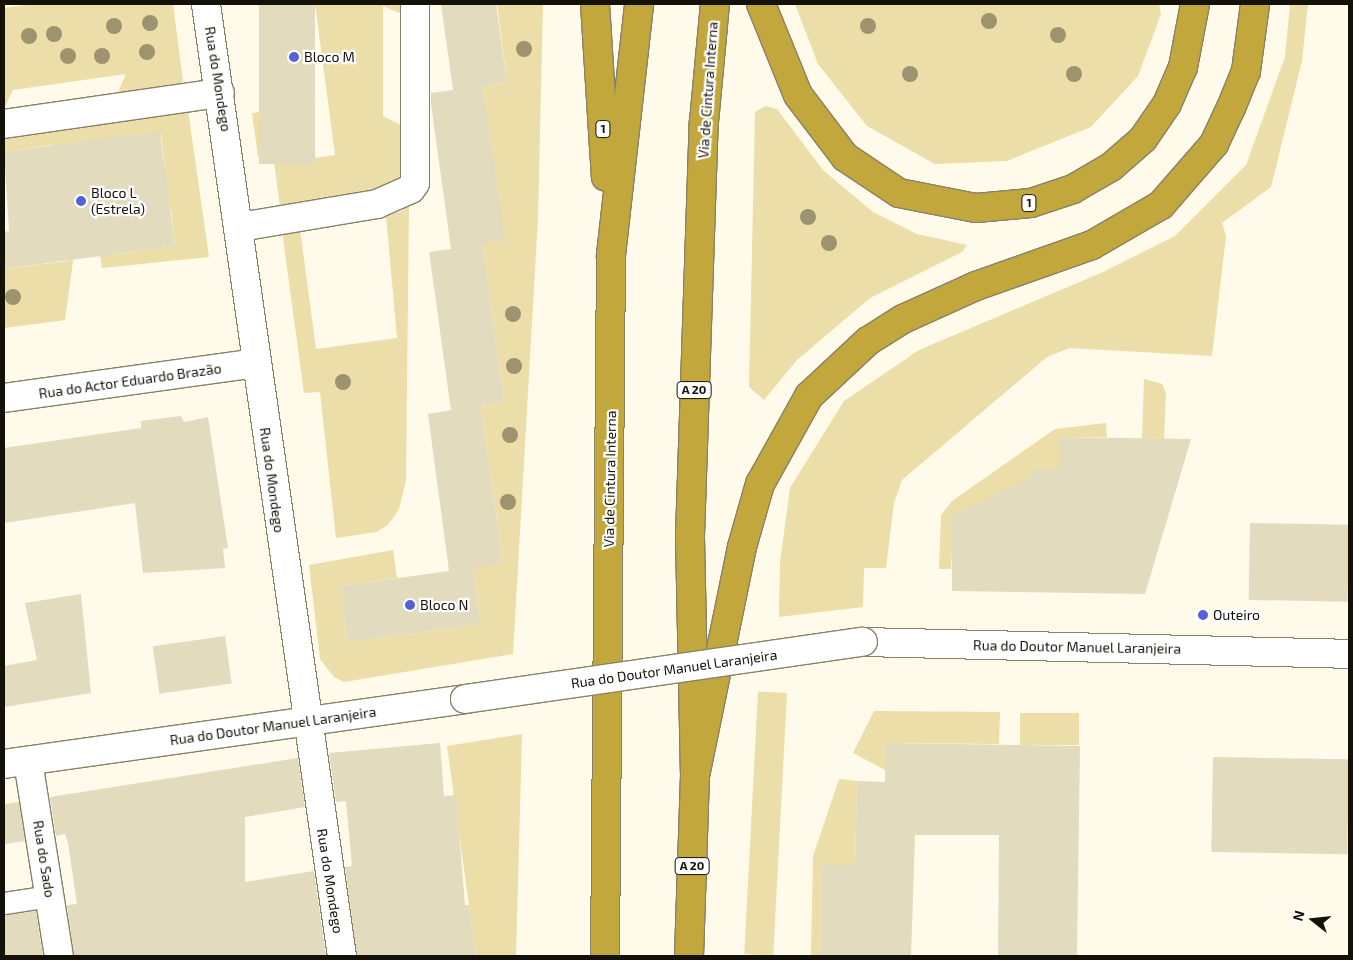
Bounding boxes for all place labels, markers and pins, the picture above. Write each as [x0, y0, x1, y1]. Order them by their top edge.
place label: Bloco M [304, 49, 355, 65]
marker: Bloco M [288, 51, 300, 63]
place label: Bloco L (Estrela) [91, 185, 145, 218]
marker: Bloco L (Estrela) [75, 195, 87, 207]
place label: Bloco N [420, 597, 468, 613]
marker: Bloco N [404, 599, 416, 611]
place label: Outeiro [1213, 607, 1260, 623]
marker: Outeiro [1197, 609, 1209, 621]

